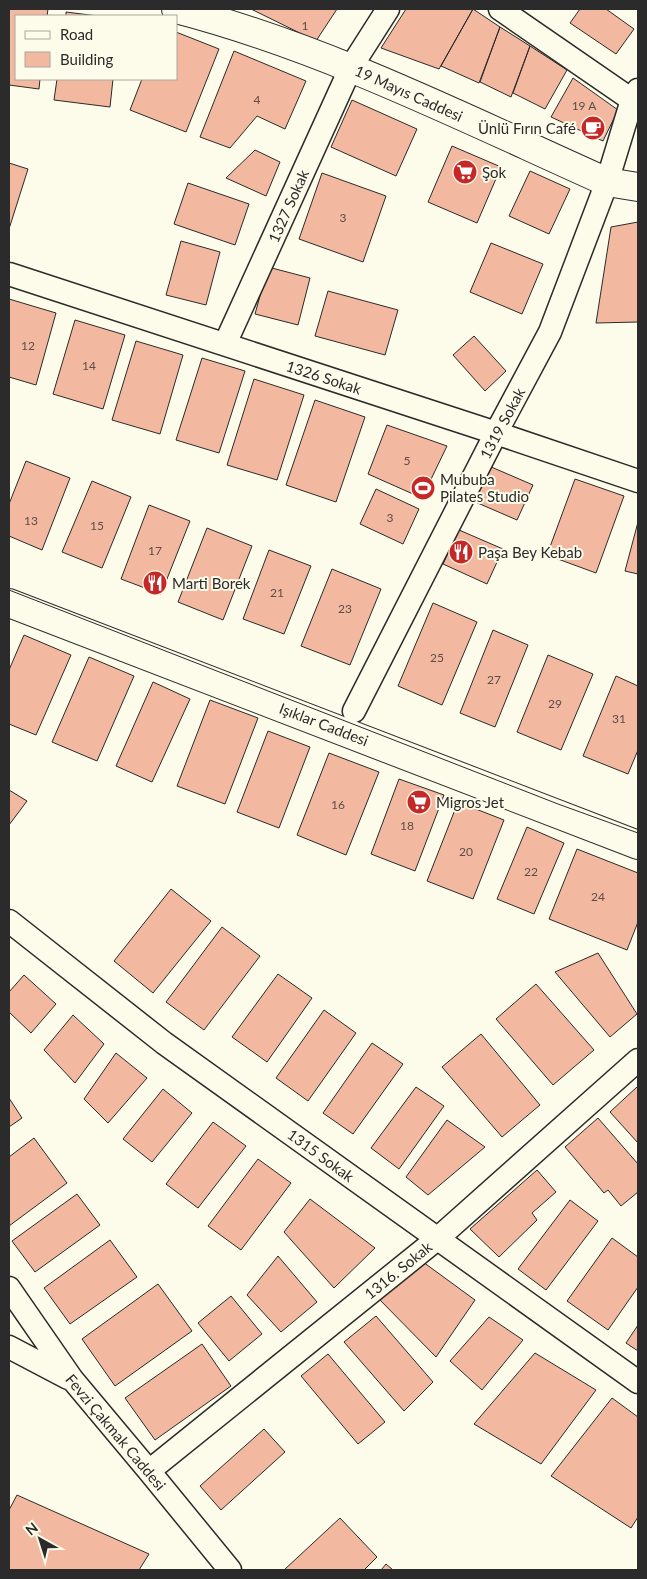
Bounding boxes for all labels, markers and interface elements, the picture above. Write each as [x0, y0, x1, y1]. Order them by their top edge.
legend [15, 15, 178, 80]
house number: 1 [302, 18, 309, 33]
text: Road [60, 25, 93, 43]
text: Building [60, 50, 113, 68]
street label: 19 Mayıs Caddesi [352, 61, 466, 125]
house number: 4 [254, 92, 261, 107]
house number: 19 A [572, 98, 597, 113]
cafe icon: Ünlü Fırın Café [580, 115, 606, 141]
place label: Ünlü Fırın Café [478, 119, 576, 137]
supermarket icon: Şok [452, 159, 478, 185]
place label: Şok [482, 163, 507, 181]
street label: 1327 Sokak [264, 166, 312, 245]
house number: 3 [340, 210, 347, 225]
house number: 12 [21, 338, 35, 353]
street label: 1326 Sokak [284, 356, 364, 398]
house number: 14 [82, 358, 96, 373]
street label: 1319 Sokak [476, 384, 528, 462]
house number: 5 [404, 453, 411, 468]
place label: Mububa Pilates Studio [440, 470, 529, 505]
sports icon: Mububa Pilates Studio [410, 475, 436, 501]
house number: 3 [387, 510, 394, 525]
house number: 13 [24, 513, 38, 528]
house number: 15 [90, 518, 104, 533]
restaurant icon: Paşa Bey Kebab [448, 539, 474, 565]
house number: 17 [148, 543, 162, 558]
place label: Paşa Bey Kebab [478, 543, 582, 561]
restaurant icon: Marti Borek [142, 570, 168, 596]
place label: Marti Borek [172, 574, 251, 592]
house number: 21 [270, 585, 284, 600]
house number: 23 [338, 601, 352, 616]
house number: 25 [430, 650, 444, 665]
house number: 27 [487, 672, 501, 687]
house number: 29 [548, 696, 562, 711]
street label: Işıklar Caddesi [277, 699, 371, 749]
house number: 31 [612, 711, 626, 726]
supermarket icon: Migros Jet [406, 789, 432, 815]
place label: Migros Jet [436, 793, 505, 811]
house number: 16 [331, 797, 345, 812]
house number: 18 [400, 818, 414, 833]
house number: 20 [459, 844, 473, 859]
house number: 22 [524, 864, 538, 879]
house number: 24 [591, 889, 605, 904]
street label: 1315 Sokak [284, 1125, 358, 1185]
street label: 1316. Sokak [361, 1237, 436, 1303]
street label: Fevzi Çakmak Caddesi [62, 1370, 170, 1494]
north arrow [15, 1514, 65, 1564]
text: N [22, 1519, 41, 1539]

